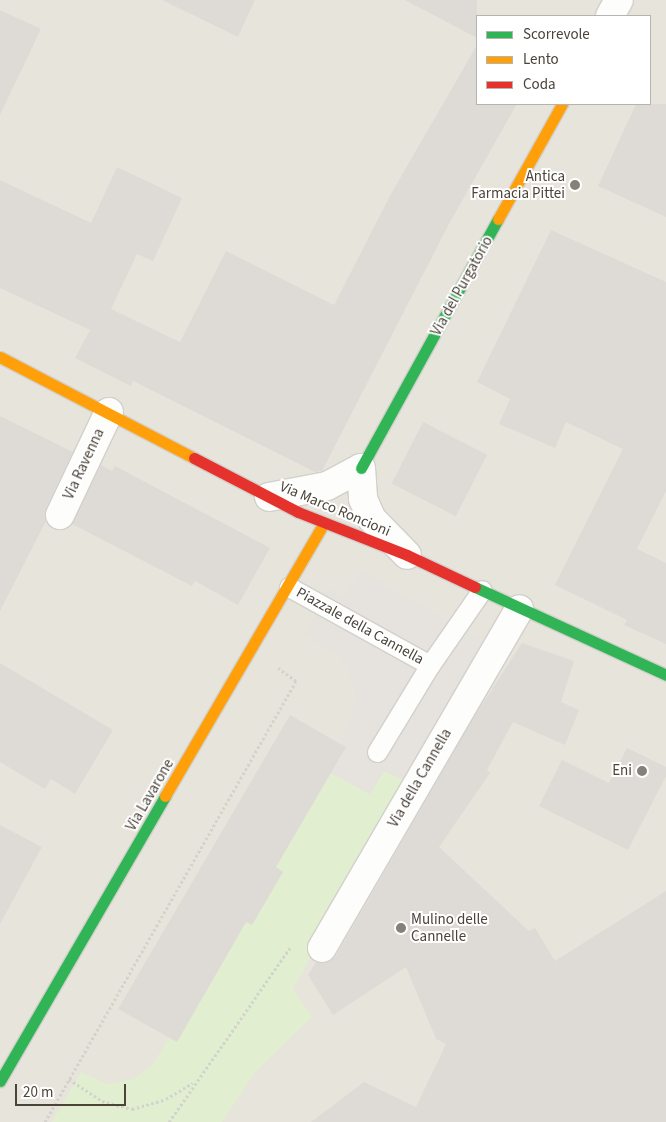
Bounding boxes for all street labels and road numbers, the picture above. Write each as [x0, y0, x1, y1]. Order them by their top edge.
street label: Via del Purgatorio [427, 233, 497, 339]
street label: Via Ravenna [60, 426, 108, 502]
street label: Via Marco Roncioni [277, 478, 393, 540]
street label: Piazzale della Cannella [293, 583, 427, 669]
street label: Via della Cannella [384, 725, 456, 831]
street label: Via Lavarone [122, 756, 178, 834]

